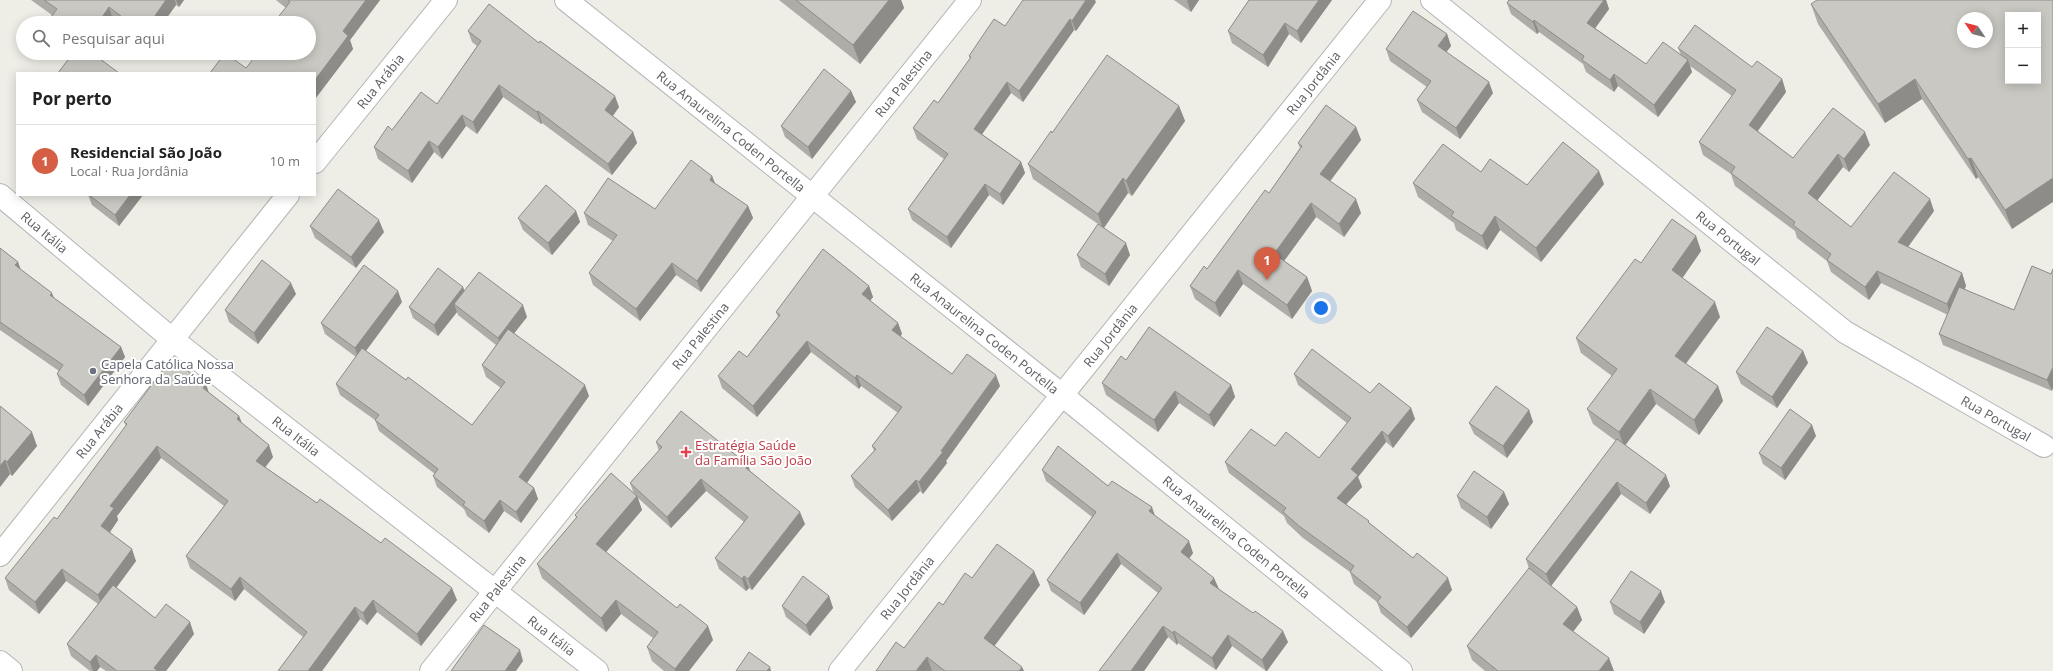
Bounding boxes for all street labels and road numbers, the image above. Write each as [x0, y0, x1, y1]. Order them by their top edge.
street label: Rua Palestina [871, 46, 936, 121]
street label: Rua Jordânia [1282, 47, 1345, 118]
street label: Rua Arábia [353, 50, 408, 112]
street label: Rua Anaurelina Coden Portella [653, 67, 809, 196]
street label: Rua Itália [17, 207, 72, 257]
street label: Rua Portugal [1692, 207, 1764, 269]
street label: Rua Anaurelina Coden Portella [906, 269, 1063, 398]
street label: Rua Palestina [668, 298, 733, 373]
street label: Rua Jordânia [1079, 300, 1141, 371]
street label: Rua Portugal [1958, 391, 2034, 446]
street label: Rua Arábia [72, 399, 127, 462]
street label: Rua Itália [269, 412, 324, 460]
street label: Rua Anaurelina Coden Portella [1159, 472, 1314, 603]
street label: Rua Palestina [465, 551, 530, 626]
street label: Rua Jordânia [876, 552, 938, 623]
street label: Rua Itália [524, 611, 579, 660]

